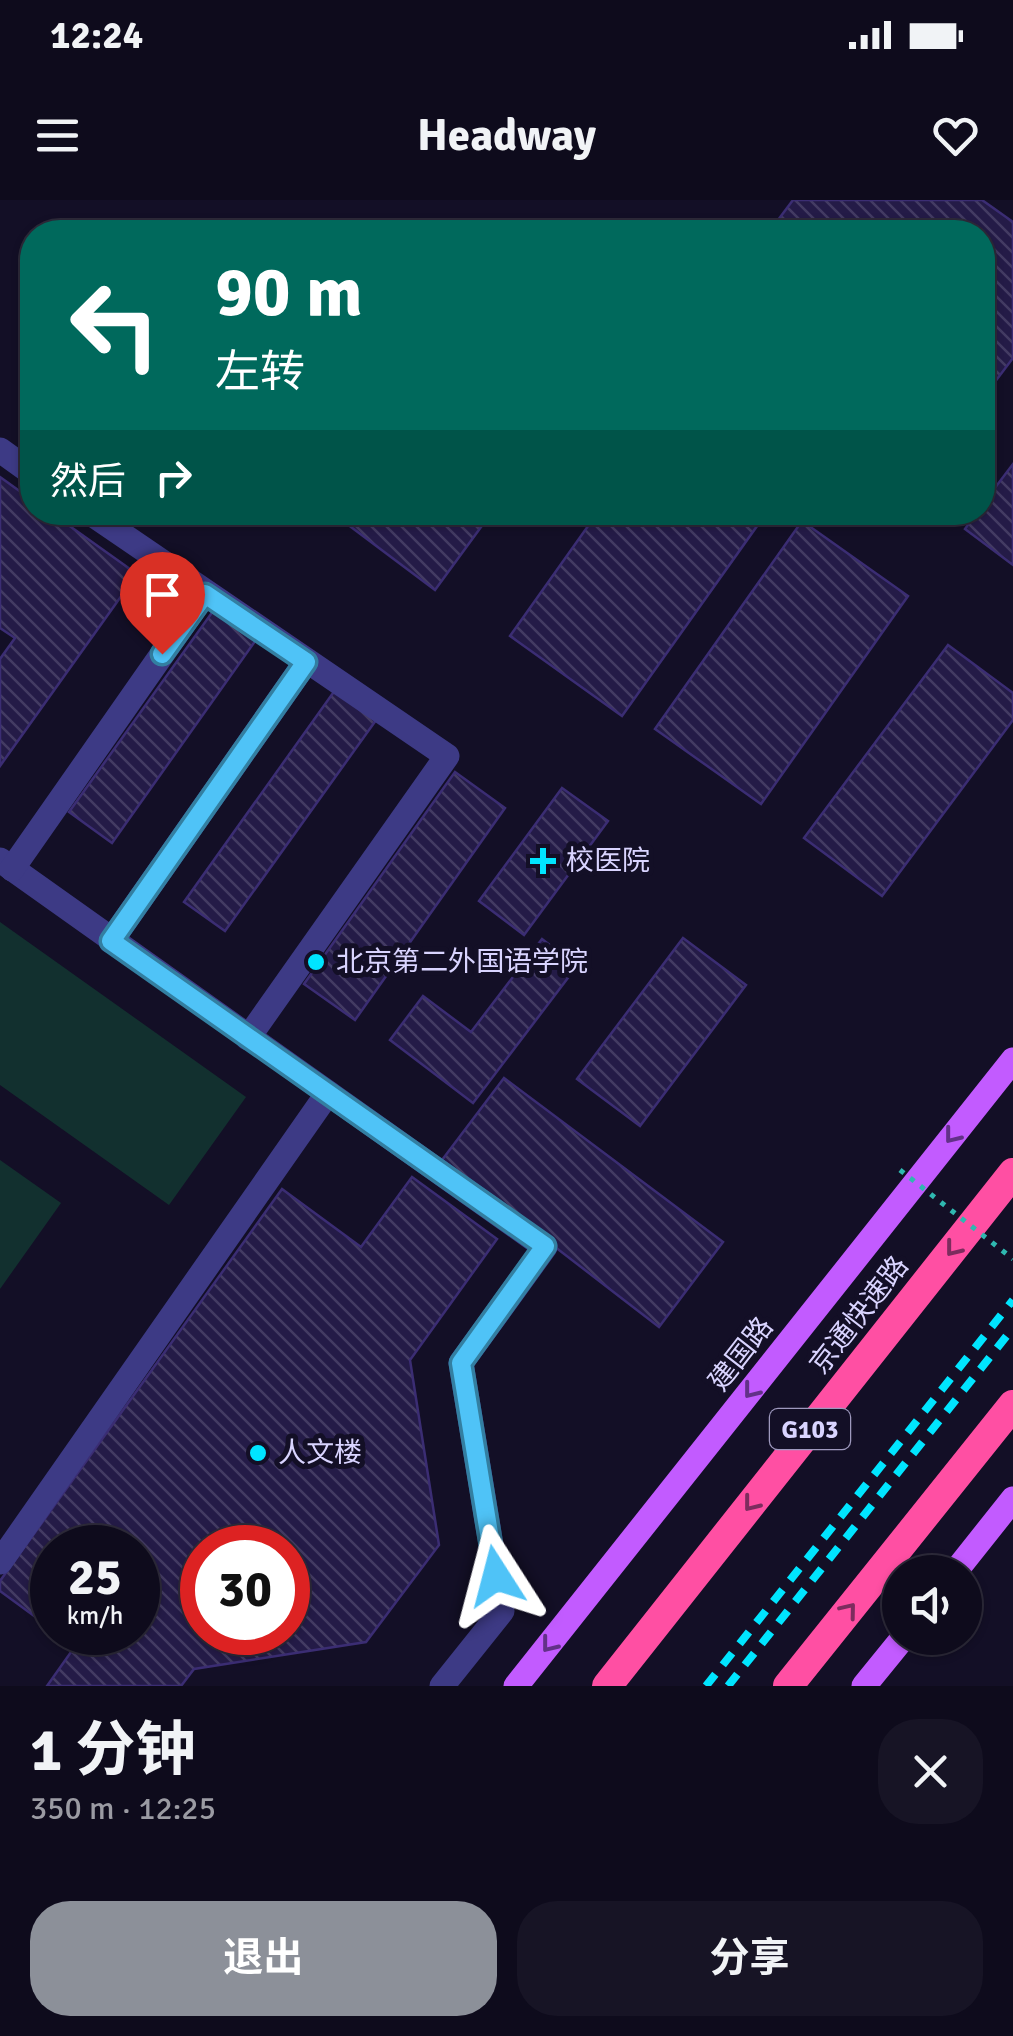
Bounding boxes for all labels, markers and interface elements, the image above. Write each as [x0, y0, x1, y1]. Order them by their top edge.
text: 12:24 [50, 12, 143, 59]
icon: menu [30, 108, 85, 163]
text: Headway [417, 108, 596, 163]
icon: heart [928, 108, 983, 163]
text: 90 m [215, 249, 363, 335]
icon: left [50, 260, 180, 390]
text: 左转 [215, 345, 305, 400]
icon: right [146, 450, 201, 505]
text: 然后 [50, 458, 126, 505]
pin [120, 552, 205, 655]
icon: arrive [135, 567, 190, 622]
place label: 校医院 [566, 844, 650, 878]
marker: 校医院 [530, 848, 556, 874]
place label: 北京第二外国语学院 [336, 945, 588, 979]
marker: 北京第二外国语学院 [305, 951, 327, 973]
one-way arrow [947, 1125, 964, 1143]
one-way arrow [947, 1238, 964, 1256]
street label: 京通快速路 [803, 1249, 915, 1381]
street label: 建国路 [702, 1310, 780, 1398]
one-way arrow [745, 1379, 762, 1397]
road number: G103 [770, 1409, 850, 1449]
place label: 人文楼 [278, 1436, 362, 1470]
marker: 人文楼 [247, 1442, 269, 1464]
one-way arrow [745, 1493, 763, 1511]
position arrow [444, 1524, 548, 1628]
speed limit sign: 30 [180, 1525, 310, 1655]
text: 25 [68, 1547, 122, 1609]
map controls [882, 1555, 982, 1655]
button: sound [882, 1555, 982, 1655]
text: km/h [67, 1600, 123, 1631]
one-way arrow [837, 1603, 854, 1621]
one-way arrow [543, 1634, 561, 1652]
text: 1 分钟 [30, 1714, 196, 1788]
button: close [878, 1719, 983, 1824]
text: 350 m · 12:25 [30, 1789, 216, 1828]
button: 退出 [30, 1901, 497, 2016]
button: 分享 [517, 1901, 983, 2016]

